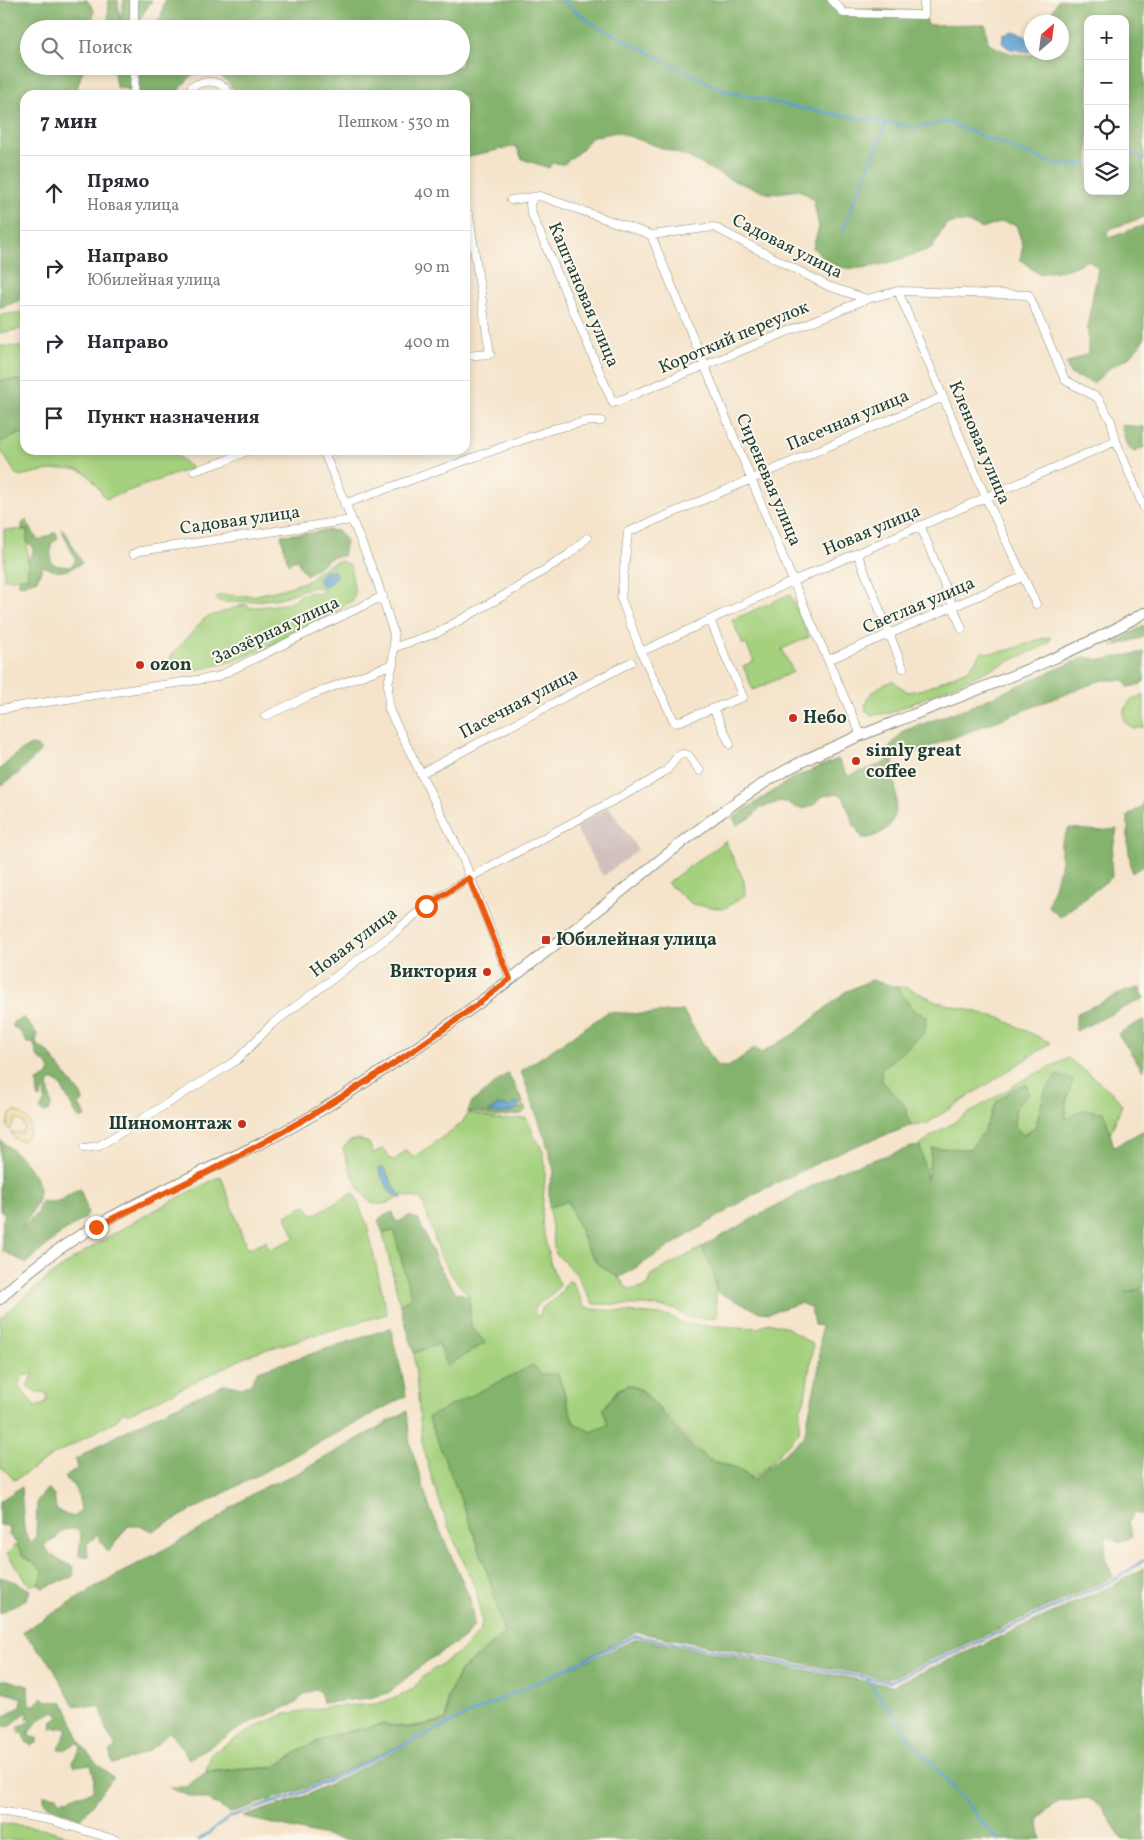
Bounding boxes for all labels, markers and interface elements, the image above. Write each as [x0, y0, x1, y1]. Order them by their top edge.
north arrow [1024, 15, 1069, 60]
map controls [1084, 15, 1129, 195]
button: + [1084, 15, 1129, 60]
search box [20, 20, 470, 75]
icon: search [38, 34, 66, 62]
text: Поиск [78, 35, 132, 61]
button: − [1084, 60, 1129, 105]
button: locate [1084, 105, 1129, 150]
text: 7 мин [40, 108, 97, 137]
text: Пешком · 530 m [338, 112, 450, 134]
button: layers [1084, 150, 1129, 195]
text: Прямо [87, 169, 149, 195]
icon: ahead [40, 179, 68, 207]
text: 40 m [414, 182, 450, 204]
text: Новая улица [87, 195, 179, 217]
street label: Садовая улица [727, 208, 847, 286]
street label: Каштановая улица [541, 219, 625, 371]
text: Направо [87, 244, 169, 270]
icon: right [40, 254, 68, 282]
text: 90 m [414, 257, 450, 279]
text: Юбилейная улица [87, 270, 221, 292]
street label: Короткий переулок [655, 295, 813, 381]
icon: right [40, 329, 68, 357]
text: Направо [87, 330, 169, 356]
text: 400 m [404, 332, 450, 354]
street label: Кленовая улица [942, 377, 1016, 509]
street label: Пасечная улица [783, 384, 913, 458]
icon: arrive [40, 404, 68, 432]
text: Пункт назначения [87, 405, 260, 431]
street label: Сиреневая улица [729, 410, 807, 550]
street label: Новая улица [819, 499, 925, 563]
street label: Садовая улица [178, 500, 302, 542]
street label: Светлая улица [859, 571, 979, 641]
street label: Заозёрная улица [208, 591, 344, 671]
place label: ozon [150, 653, 192, 678]
marker: ozon [134, 659, 146, 671]
street label: Пасечная улица [455, 662, 583, 746]
place label: Небо [803, 706, 847, 731]
marker: Небо [787, 712, 799, 724]
place label: simly great coffee [866, 739, 962, 785]
marker: simly great coffee [850, 755, 862, 767]
route start [415, 895, 438, 918]
street label: Новая улица [305, 902, 403, 984]
place label: Юбилейная улица [556, 928, 717, 953]
marker: Юбилейная улица [540, 934, 552, 946]
place label: Виктория [390, 960, 477, 985]
marker: Виктория [481, 966, 493, 978]
place label: Шиномонтаж [109, 1112, 232, 1137]
marker: Шиномонтаж [236, 1118, 248, 1130]
route end [85, 1216, 108, 1239]

